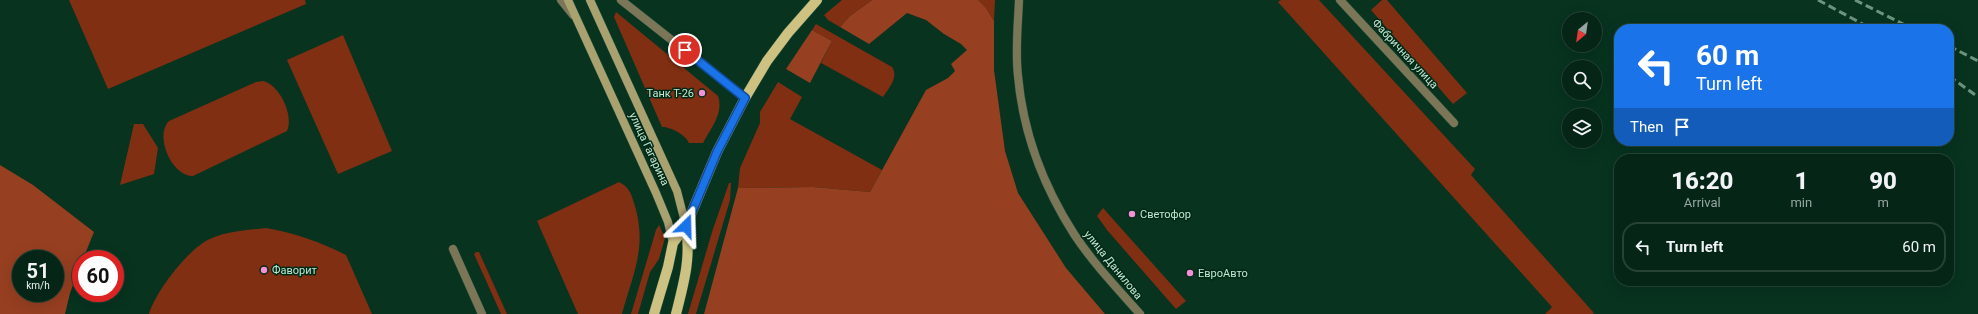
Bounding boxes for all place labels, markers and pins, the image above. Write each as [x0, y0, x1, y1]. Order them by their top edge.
pin [668, 33, 702, 67]
place label: Танк Т-26 [647, 87, 694, 100]
marker: Танк Т-26 [697, 88, 707, 98]
place label: Светофор [1140, 208, 1191, 221]
marker: Светофор [1127, 209, 1137, 219]
place label: Фаворит [272, 264, 318, 277]
marker: Фаворит [259, 265, 269, 275]
place label: ЕвроАвто [1198, 267, 1248, 280]
marker: ЕвроАвто [1185, 268, 1195, 278]

